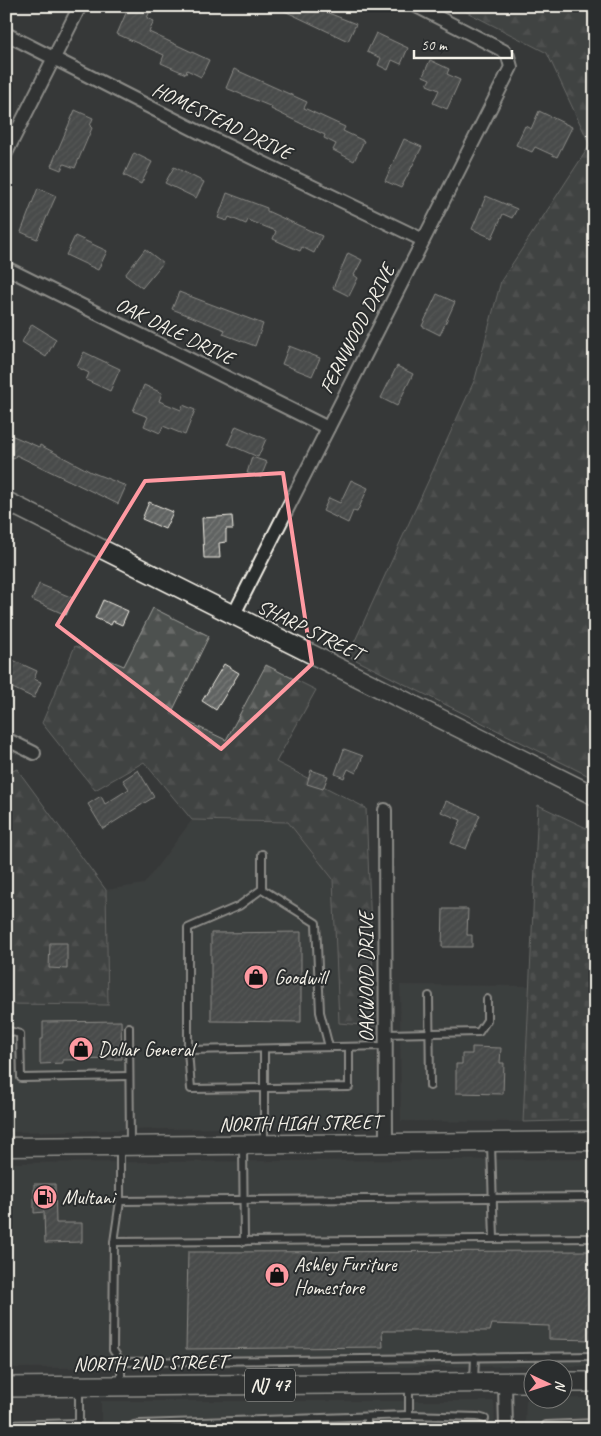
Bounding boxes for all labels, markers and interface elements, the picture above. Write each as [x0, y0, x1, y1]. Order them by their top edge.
scale bar [414, 28, 511, 60]
text: 50 m [421, 36, 448, 55]
street label: HOMESTEAD DRIVE [148, 77, 298, 167]
street label: FERNWOOD DRIVE [314, 258, 402, 398]
street label: OAK DALE DRIVE [112, 292, 241, 372]
street label: SHARP STREET [253, 594, 371, 668]
street label: OAKWOOD DRIVE [354, 909, 379, 1042]
shop icon: Goodwill [243, 964, 269, 990]
place label: Goodwill [274, 965, 330, 990]
shop icon: Dollar General [68, 1036, 94, 1062]
place label: Dollar General [98, 1037, 198, 1062]
street label: NORTH HIGH STREET [219, 1109, 386, 1137]
fuel station icon: Multani [32, 1184, 58, 1210]
place label: Multani [62, 1185, 117, 1210]
place label: Ashley Furiture Homestore [294, 1252, 398, 1300]
shop icon: Ashley Furiture Homestore [264, 1262, 290, 1288]
street label: NORTH 2ND STREET [73, 1349, 232, 1377]
north arrow [524, 1358, 574, 1408]
road number: NJ 47 [245, 1368, 295, 1402]
text: N [552, 1380, 569, 1392]

